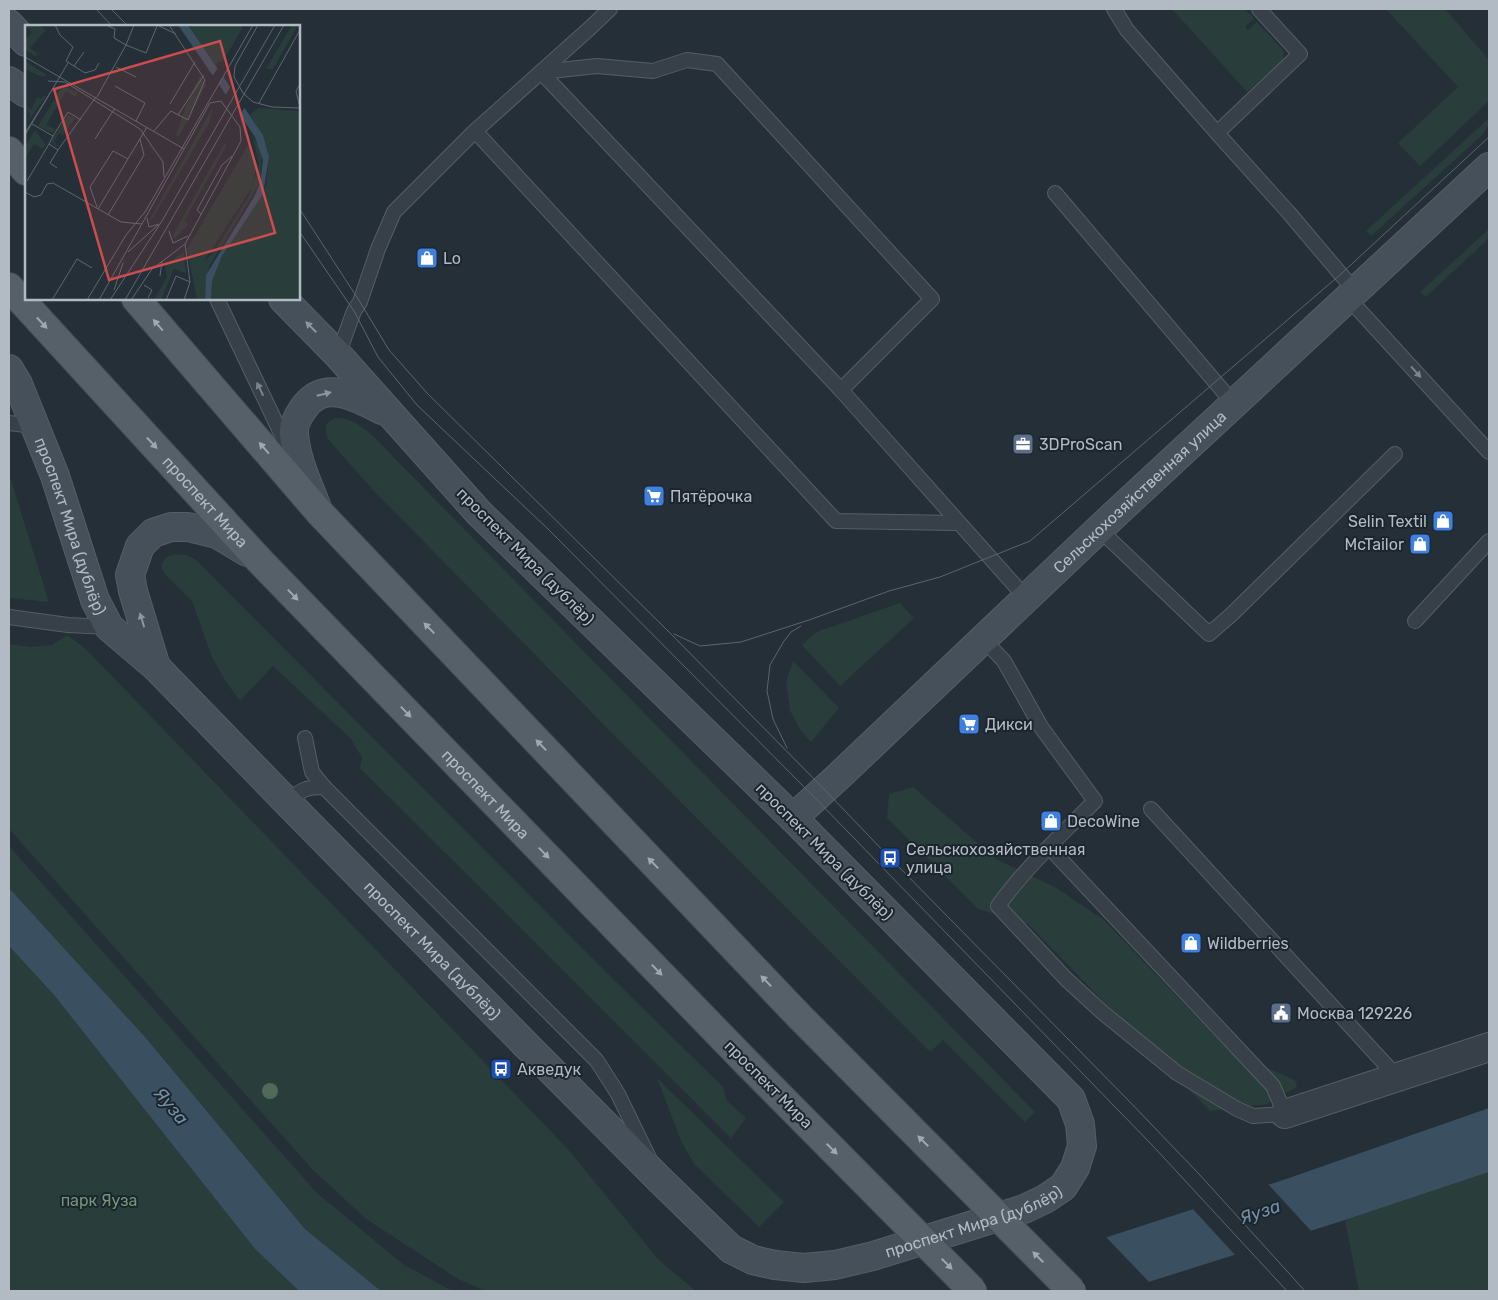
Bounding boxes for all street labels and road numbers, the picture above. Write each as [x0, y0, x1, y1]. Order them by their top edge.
street label: Сельскохозяйственная улица [1049, 407, 1230, 577]
street label: проспект Мира (дублёр) [30, 435, 110, 618]
street label: проспект Мира [159, 452, 252, 552]
street label: проспект Мира (дублёр) [453, 484, 598, 629]
street label: проспект Мира [438, 746, 533, 843]
street label: проспект Мира (дублёр) [752, 779, 897, 924]
street label: проспект Мира (дублёр) [360, 877, 505, 1024]
street label: проспект Мира [721, 1036, 817, 1132]
street label: проспект Мира (дублёр) [883, 1181, 1066, 1262]

